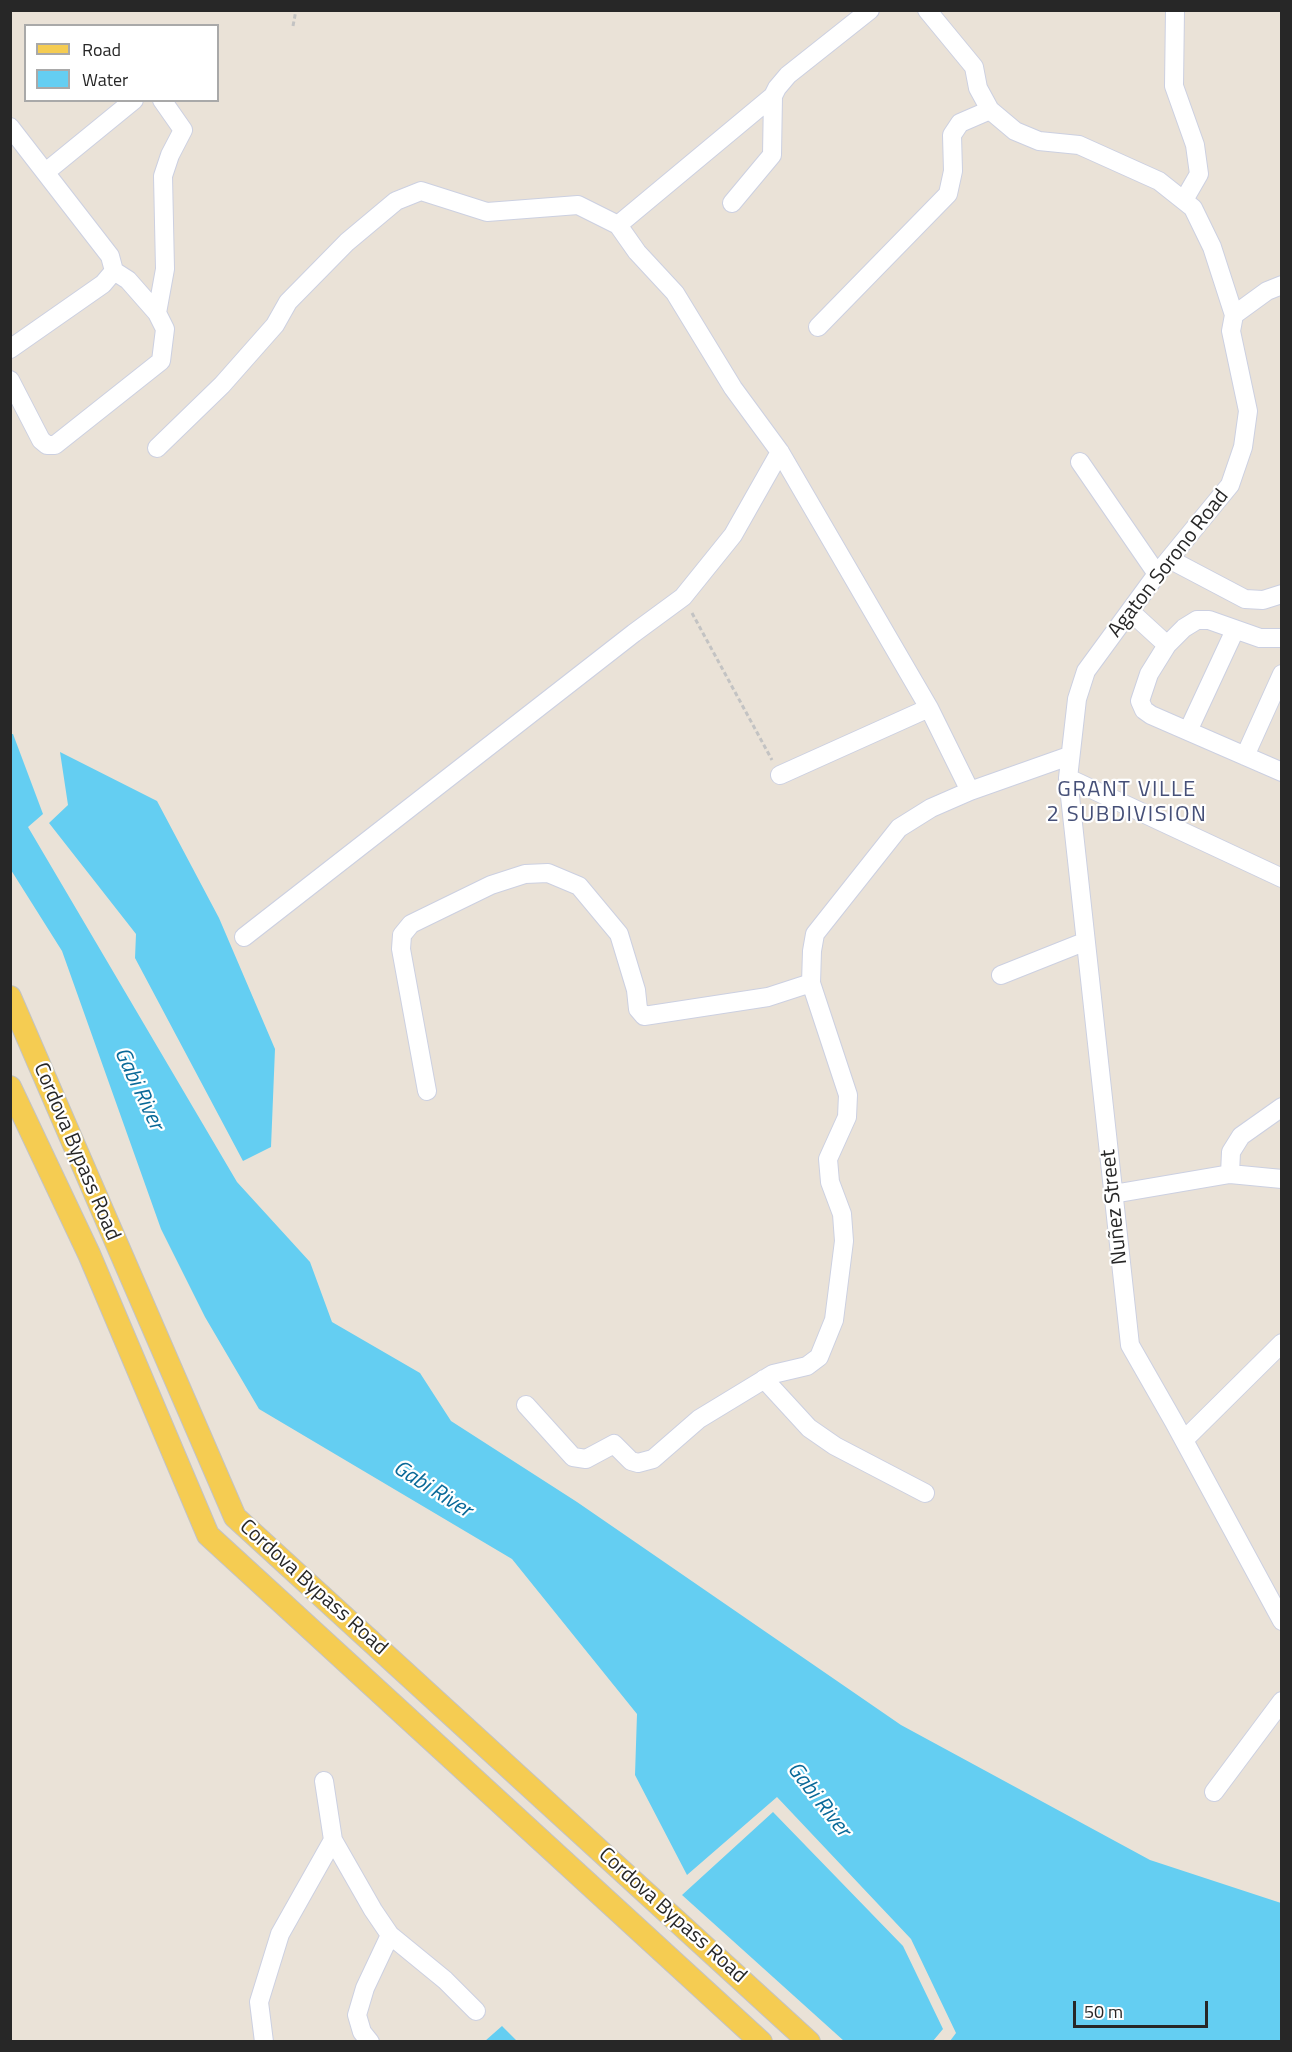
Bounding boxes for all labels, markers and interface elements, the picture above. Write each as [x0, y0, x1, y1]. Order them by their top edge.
legend [24, 24, 219, 102]
text: Road [82, 36, 121, 63]
text: Water [82, 66, 128, 93]
street label: Agaton Sorono Road [1103, 485, 1235, 643]
district label: GRANT VILLE 2 SUBDIVISION [1047, 778, 1207, 830]
water label: Gabi River [108, 1044, 168, 1134]
street label: Cordova Bypass Road [27, 1059, 125, 1245]
street label: Nuñez Street [1096, 1148, 1134, 1266]
water label: Gabi River [388, 1456, 476, 1524]
street label: Cordova Bypass Road [234, 1515, 392, 1661]
water label: Gabi River [781, 1757, 855, 1843]
street label: Cordova Bypass Road [593, 1843, 751, 1989]
scale bar [1076, 1989, 1211, 2027]
text: 50 m [1084, 1998, 1123, 2025]

